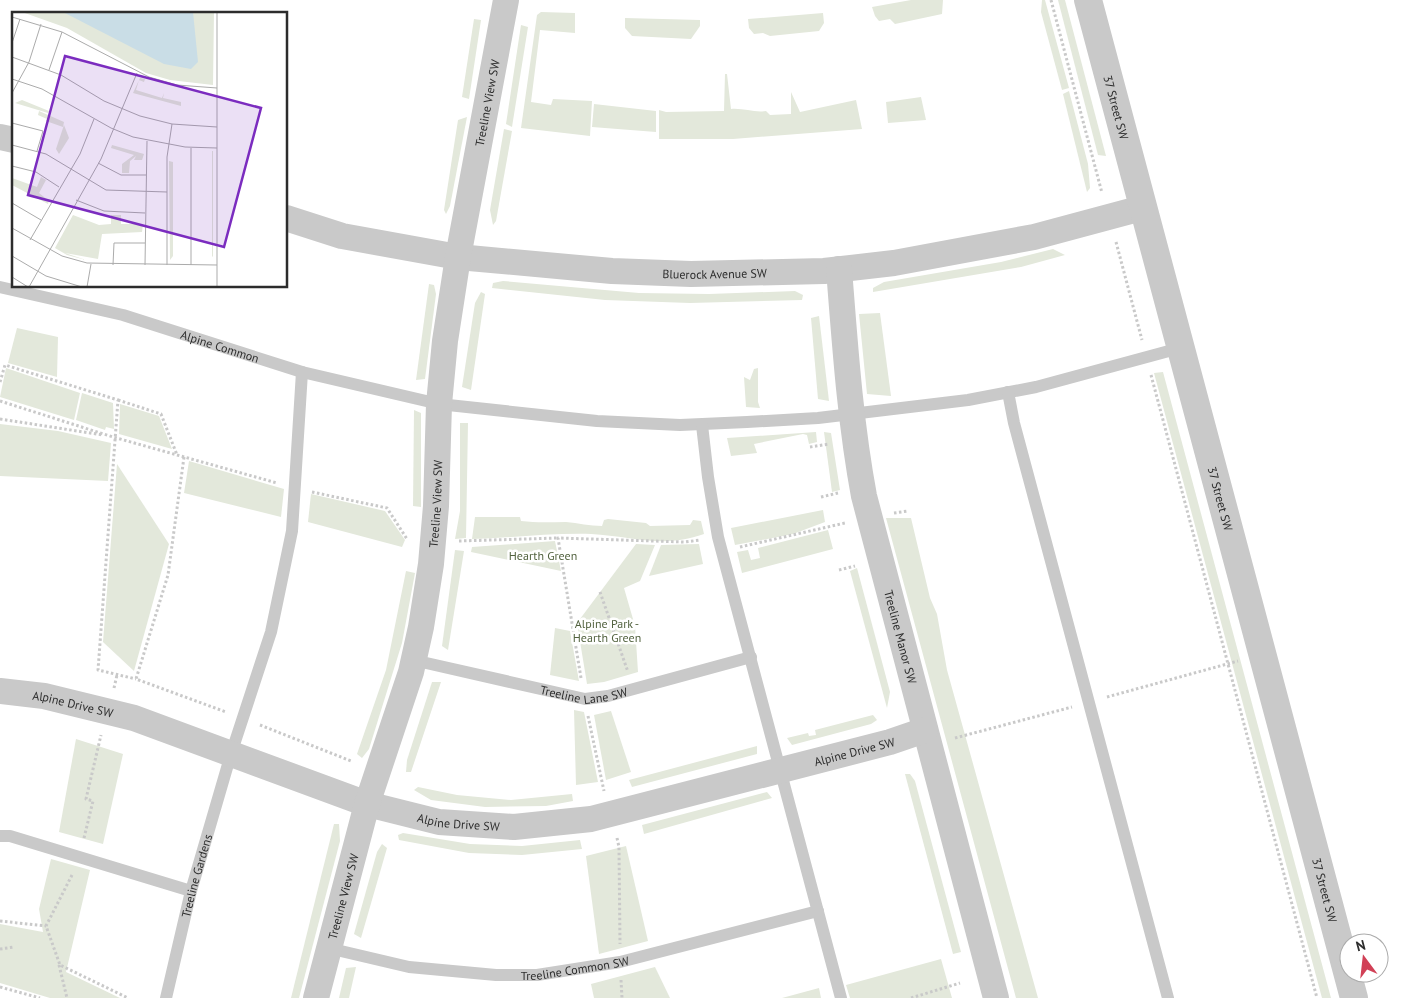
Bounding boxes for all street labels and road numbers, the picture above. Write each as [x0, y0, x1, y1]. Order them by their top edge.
street label: Treeline View SW [471, 58, 502, 147]
street label: 37 Street SW [1101, 73, 1132, 141]
street label: Bluerock Avenue SW [662, 265, 767, 282]
street label: Alpine Common [179, 326, 261, 365]
street label: Treeline View SW [425, 460, 445, 548]
street label: 37 Street SW [1205, 465, 1237, 532]
street label: Treeline Manor SW [882, 588, 921, 685]
street label: Treeline Lane SW [539, 682, 629, 707]
street label: Alpine Drive SW [32, 687, 115, 720]
street label: Alpine Drive SW [812, 734, 896, 769]
street label: Alpine Drive SW [416, 809, 500, 834]
street label: Treeline Gardens [178, 832, 215, 919]
street label: Treeline View SW [324, 852, 361, 941]
street label: 37 Street SW [1309, 856, 1341, 924]
street label: Treeline Common SW [521, 952, 631, 983]

